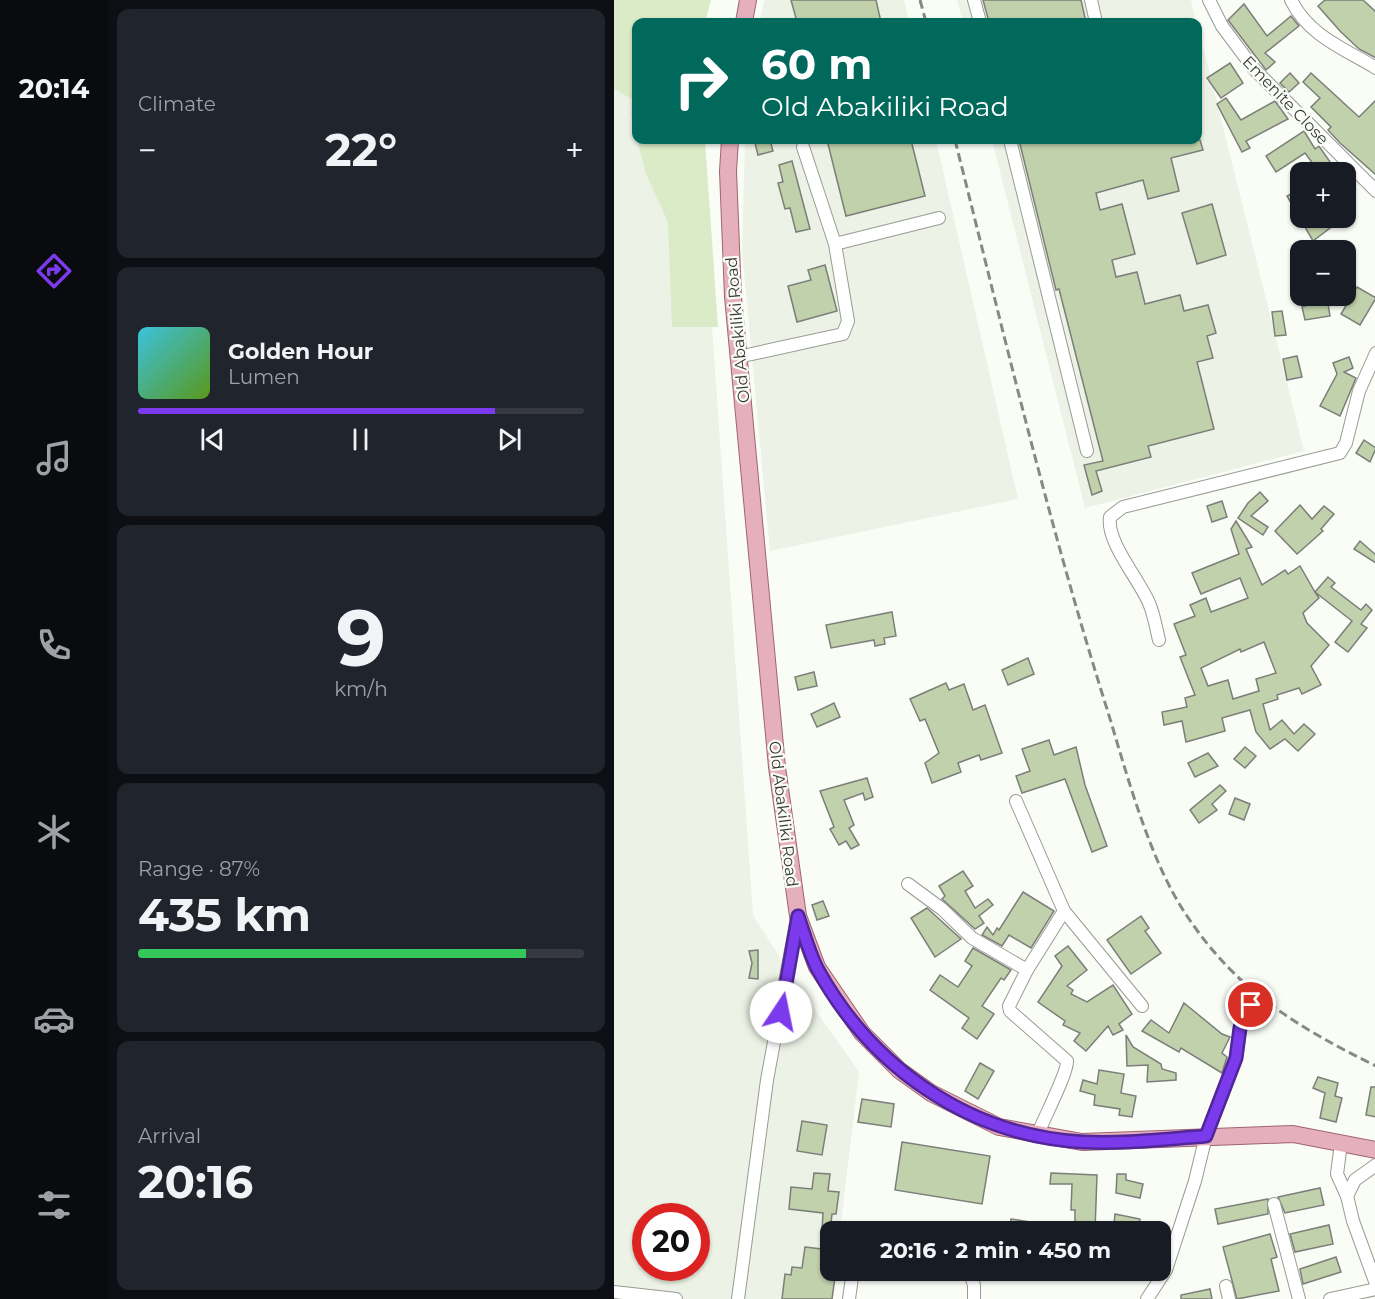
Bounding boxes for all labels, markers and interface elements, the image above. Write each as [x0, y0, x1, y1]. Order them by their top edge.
text: 60 m [761, 38, 872, 90]
icon: right [662, 42, 740, 120]
street label: Emenite Close [1239, 52, 1333, 148]
text: 20:14 [19, 72, 89, 105]
text: Old Abakiliki Road [761, 90, 1009, 123]
text: Climate [138, 92, 216, 116]
text: 22° [325, 122, 397, 177]
text: − [138, 130, 157, 170]
text: + [565, 130, 584, 170]
map controls [1290, 162, 1356, 306]
button: + [1290, 162, 1356, 228]
button: − [1290, 240, 1356, 306]
icon: directions [33, 250, 75, 292]
street label: Old Abakiliki Road [722, 256, 753, 404]
text: Golden Hour [228, 338, 373, 365]
text: Lumen [228, 365, 300, 389]
icon: previous [196, 423, 229, 456]
icon: pause [344, 423, 377, 456]
icon: next [493, 423, 526, 456]
icon: music [33, 437, 75, 479]
text: 9 [336, 590, 386, 686]
icon: phone [33, 624, 75, 666]
text: km/h [334, 677, 388, 701]
street label: Old Abakiliki Road [765, 740, 802, 888]
icon: climate [33, 811, 75, 853]
text: Range · 87% [138, 857, 260, 881]
text: 435 km [138, 887, 311, 942]
pin [1225, 979, 1276, 1030]
position arrow [749, 980, 813, 1044]
icon: arrive [1234, 988, 1267, 1021]
icon: car [33, 998, 75, 1040]
text: Arrival [138, 1124, 201, 1148]
text: 20:16 [138, 1154, 253, 1209]
icon: filters [33, 1184, 75, 1226]
speed limit sign: 20 [632, 1203, 710, 1281]
text: 20:16 · 2 min · 450 m [880, 1237, 1111, 1264]

